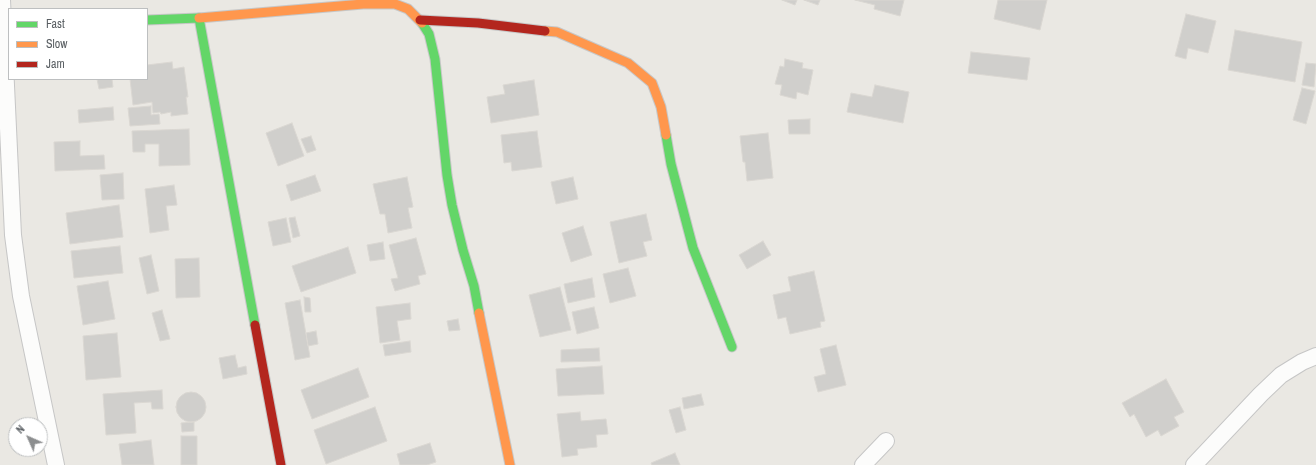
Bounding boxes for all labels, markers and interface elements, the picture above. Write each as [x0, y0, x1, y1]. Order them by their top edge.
legend [8, 8, 148, 80]
text: Fast [46, 16, 65, 32]
text: Slow [46, 36, 67, 52]
text: Jam [46, 56, 65, 72]
north arrow [8, 417, 48, 457]
text: N [13, 422, 27, 436]

